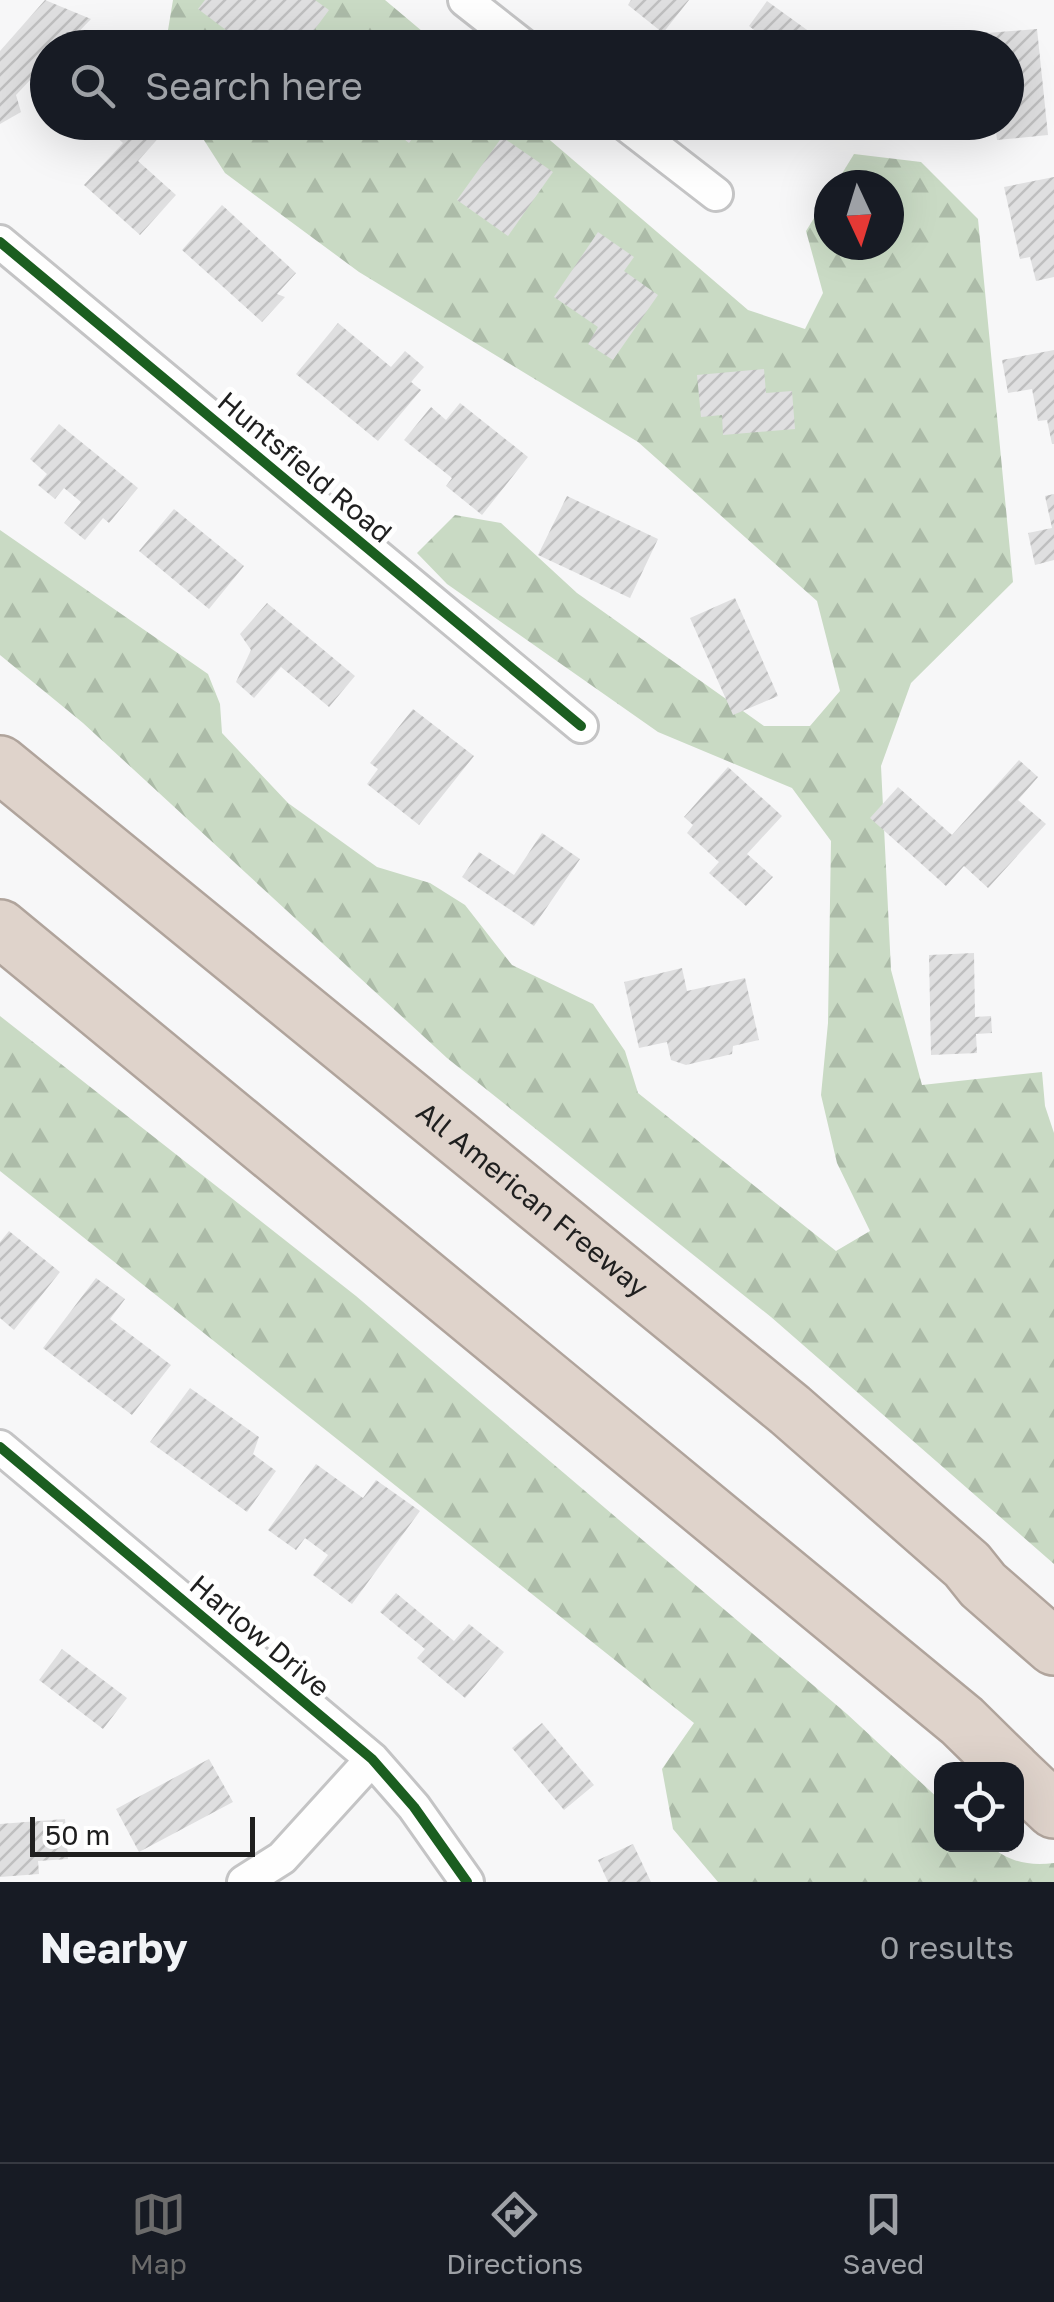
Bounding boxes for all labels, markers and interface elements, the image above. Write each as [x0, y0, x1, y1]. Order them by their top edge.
search box [30, 30, 1024, 140]
icon: search [65, 58, 120, 113]
text: Search here [145, 63, 363, 108]
north arrow [814, 170, 904, 260]
street label: Huntsfield Road [212, 384, 399, 549]
street label: All American Freeway [410, 1095, 656, 1304]
street label: Harlow Drive [184, 1568, 337, 1704]
map controls [934, 1762, 1024, 1852]
button: locate [934, 1762, 1024, 1852]
scale bar [30, 1812, 255, 1856]
text: 50 m [45, 1818, 110, 1851]
text: Nearby [40, 1922, 188, 1972]
text: 0 results [880, 1928, 1014, 1966]
tab: Map [130, 2187, 187, 2280]
tab: Directions [446, 2187, 583, 2280]
tab: Saved [842, 2187, 924, 2280]

